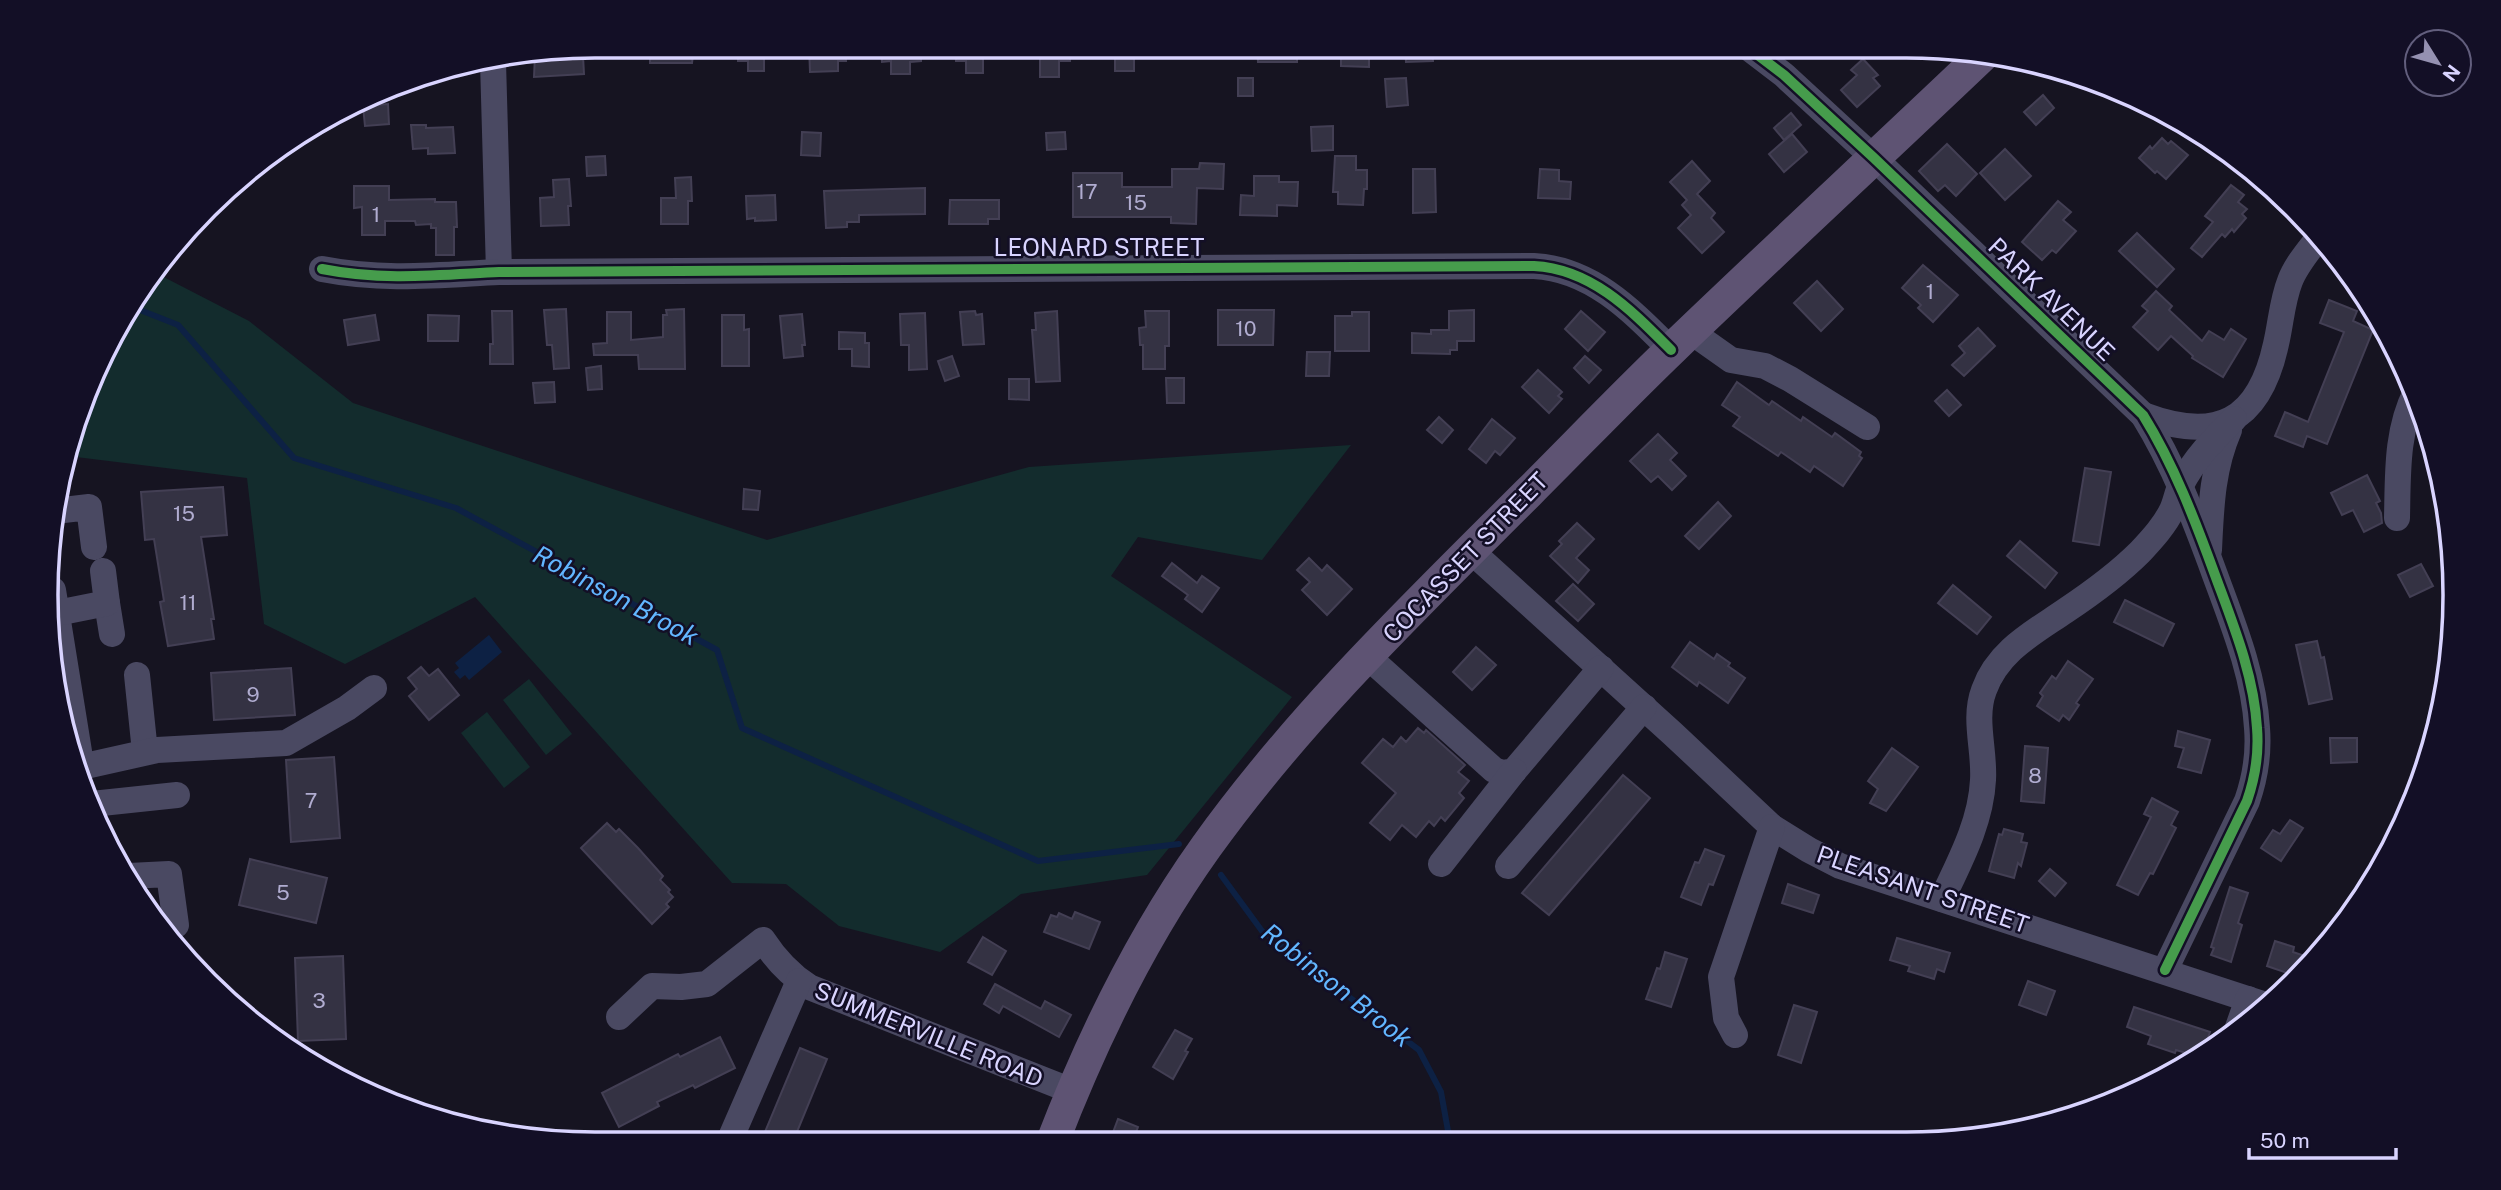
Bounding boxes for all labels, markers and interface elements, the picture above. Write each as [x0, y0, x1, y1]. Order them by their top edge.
north arrow [2403, 28, 2473, 98]
text: N [2438, 61, 2465, 86]
house number: 17 [1076, 179, 1098, 204]
house number: 15 [1125, 190, 1147, 215]
house number: 1 [372, 202, 380, 227]
street label: PARK AVENUE [1983, 232, 2121, 366]
street label: LEONARD STREET [994, 233, 1204, 261]
house number: 1 [1926, 279, 1934, 304]
house number: 10 [1235, 316, 1257, 341]
street label: COCASSET STREET [1377, 466, 1553, 648]
house number: 15 [173, 501, 195, 526]
water label: Robinson Brook [528, 538, 704, 652]
house number: 11 [179, 590, 197, 615]
house number: 9 [246, 682, 260, 707]
house number: 8 [2028, 763, 2042, 788]
house number: 7 [305, 788, 317, 813]
street label: PLEASANT STREET [1813, 840, 2033, 938]
house number: 5 [276, 880, 290, 905]
water label: Robinson Brook [1255, 917, 1419, 1053]
street label: SUMMERVILLE ROAD [811, 975, 1047, 1093]
house number: 3 [312, 988, 326, 1013]
scale bar [2249, 1116, 2396, 1160]
text: 50 m [2260, 1128, 2310, 1153]

